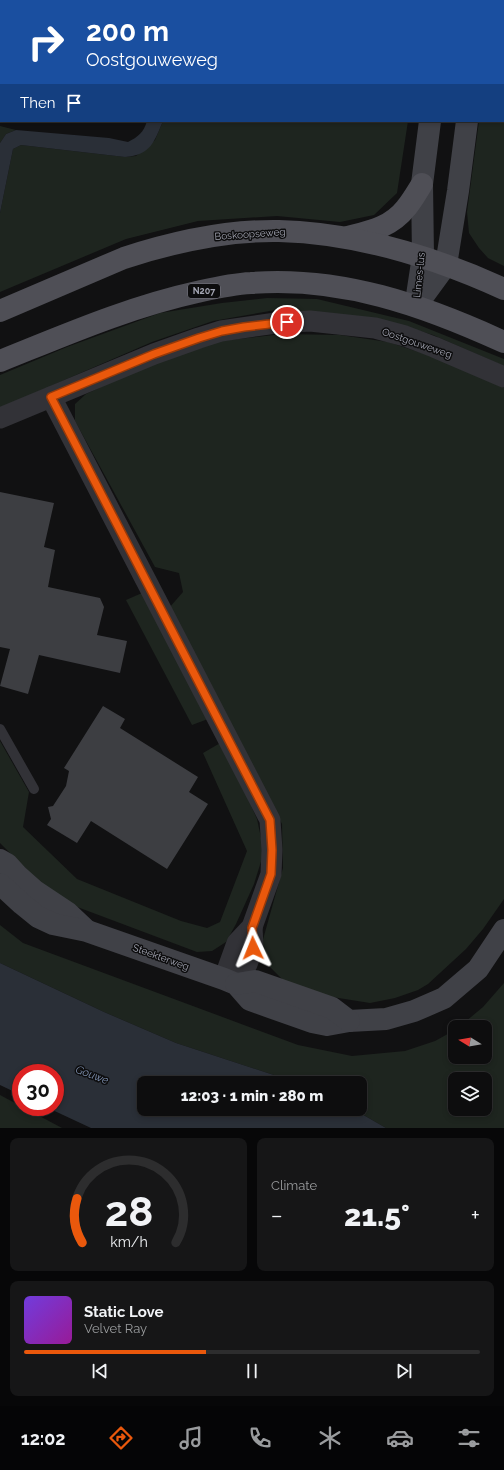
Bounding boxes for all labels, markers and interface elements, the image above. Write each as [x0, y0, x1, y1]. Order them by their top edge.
text: 200 m [86, 15, 169, 48]
icon: right [20, 16, 72, 68]
text: Oostgouweweg [86, 49, 218, 70]
icon: arrive [63, 92, 85, 114]
text: Then [20, 94, 55, 112]
street label: Boskoopseweg [214, 226, 286, 242]
street label: Limes-lus [411, 252, 427, 298]
road number: N207 [188, 284, 220, 298]
pin [270, 305, 304, 339]
icon: arrive [276, 311, 298, 333]
street label: Oostgouweweg [381, 326, 453, 360]
position arrow [232, 927, 274, 969]
street label: Steekterweg [131, 942, 191, 972]
north arrow [448, 1020, 492, 1064]
map controls [448, 1020, 492, 1116]
water label: Gouwe [74, 1063, 110, 1087]
speed limit sign: 30 [12, 1064, 64, 1116]
button: layers [448, 1072, 492, 1116]
text: 12:03 · 1 min · 280 m [181, 1087, 323, 1105]
text: Climate [271, 1178, 317, 1193]
text: 28 [104, 1186, 153, 1235]
text: 21.5° [344, 1198, 410, 1233]
text: − [271, 1202, 283, 1228]
text: + [471, 1202, 480, 1228]
text: km/h [110, 1233, 147, 1249]
text: Static Love [84, 1303, 163, 1321]
text: Velvet Ray [84, 1321, 147, 1336]
icon: previous [89, 1360, 111, 1382]
icon: pause [241, 1360, 263, 1382]
icon: next [393, 1360, 415, 1382]
icon: directions [107, 1424, 135, 1452]
icon: music [177, 1424, 205, 1452]
icon: phone [246, 1424, 274, 1452]
icon: climate [316, 1424, 344, 1452]
icon: car [386, 1424, 414, 1452]
icon: filters [455, 1424, 483, 1452]
text: 12:02 [21, 1428, 66, 1449]

